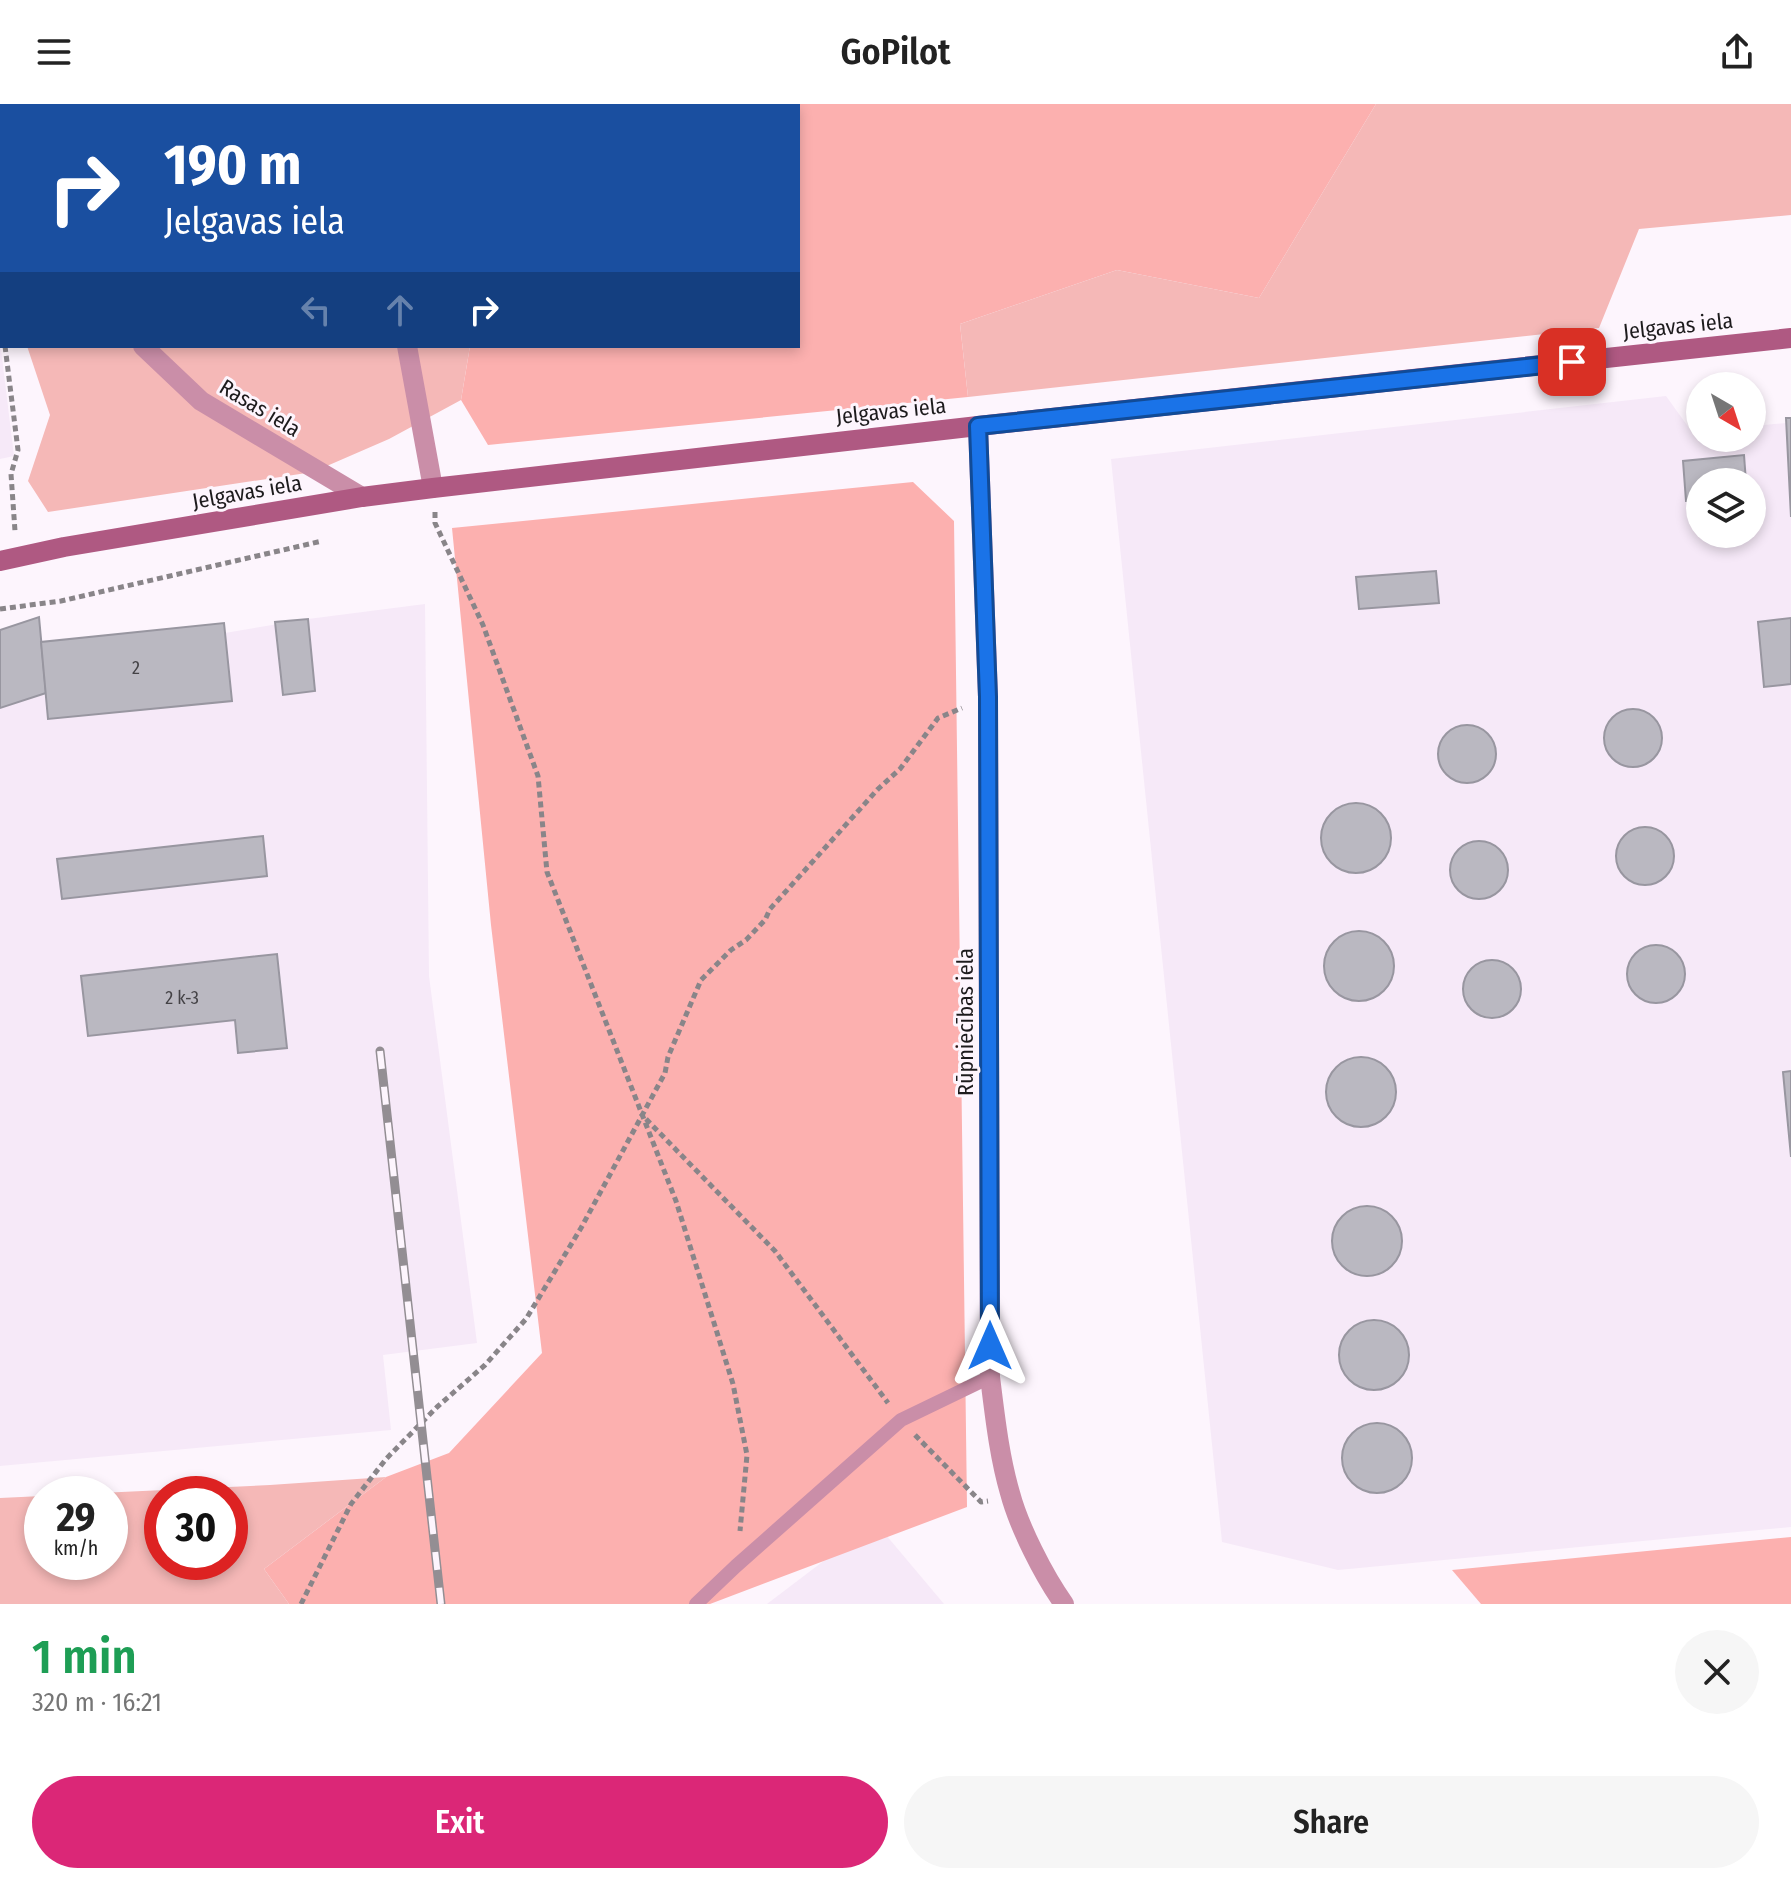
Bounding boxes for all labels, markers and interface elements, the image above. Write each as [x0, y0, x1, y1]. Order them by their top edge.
icon: menu [32, 30, 76, 74]
text: GoPilot [840, 30, 951, 74]
icon: share [1715, 30, 1759, 74]
text: 190 m [164, 132, 302, 199]
icon: right [32, 136, 136, 240]
text: Jelgavas iela [164, 200, 345, 244]
icon: left [294, 288, 338, 332]
icon: ahead [378, 288, 422, 332]
icon: right [462, 288, 506, 332]
street label: Jelgavas iela [1622, 307, 1734, 345]
pin [1538, 328, 1606, 396]
icon: arrive [1550, 340, 1594, 384]
north arrow [1686, 372, 1766, 452]
map controls [1686, 372, 1766, 548]
street label: Rasas iela [215, 373, 305, 443]
street label: Jelgavas iela [835, 392, 947, 430]
button: layers [1686, 468, 1766, 548]
street label: Jelgavas iela [190, 469, 304, 515]
house number: 2 [132, 657, 140, 679]
street label: Rūpniecības iela [952, 948, 979, 1096]
house number: 2 k-3 [165, 987, 199, 1009]
position arrow [948, 1304, 1032, 1388]
speed limit sign: 30 [144, 1476, 248, 1580]
text: 29 [56, 1494, 95, 1542]
text: km/h [54, 1536, 98, 1560]
text: 1 min [32, 1628, 137, 1686]
button: close [1675, 1630, 1759, 1714]
text: 320 m · 16:21 [32, 1687, 162, 1718]
button: Exit [32, 1776, 888, 1868]
button: Share [904, 1776, 1759, 1868]

